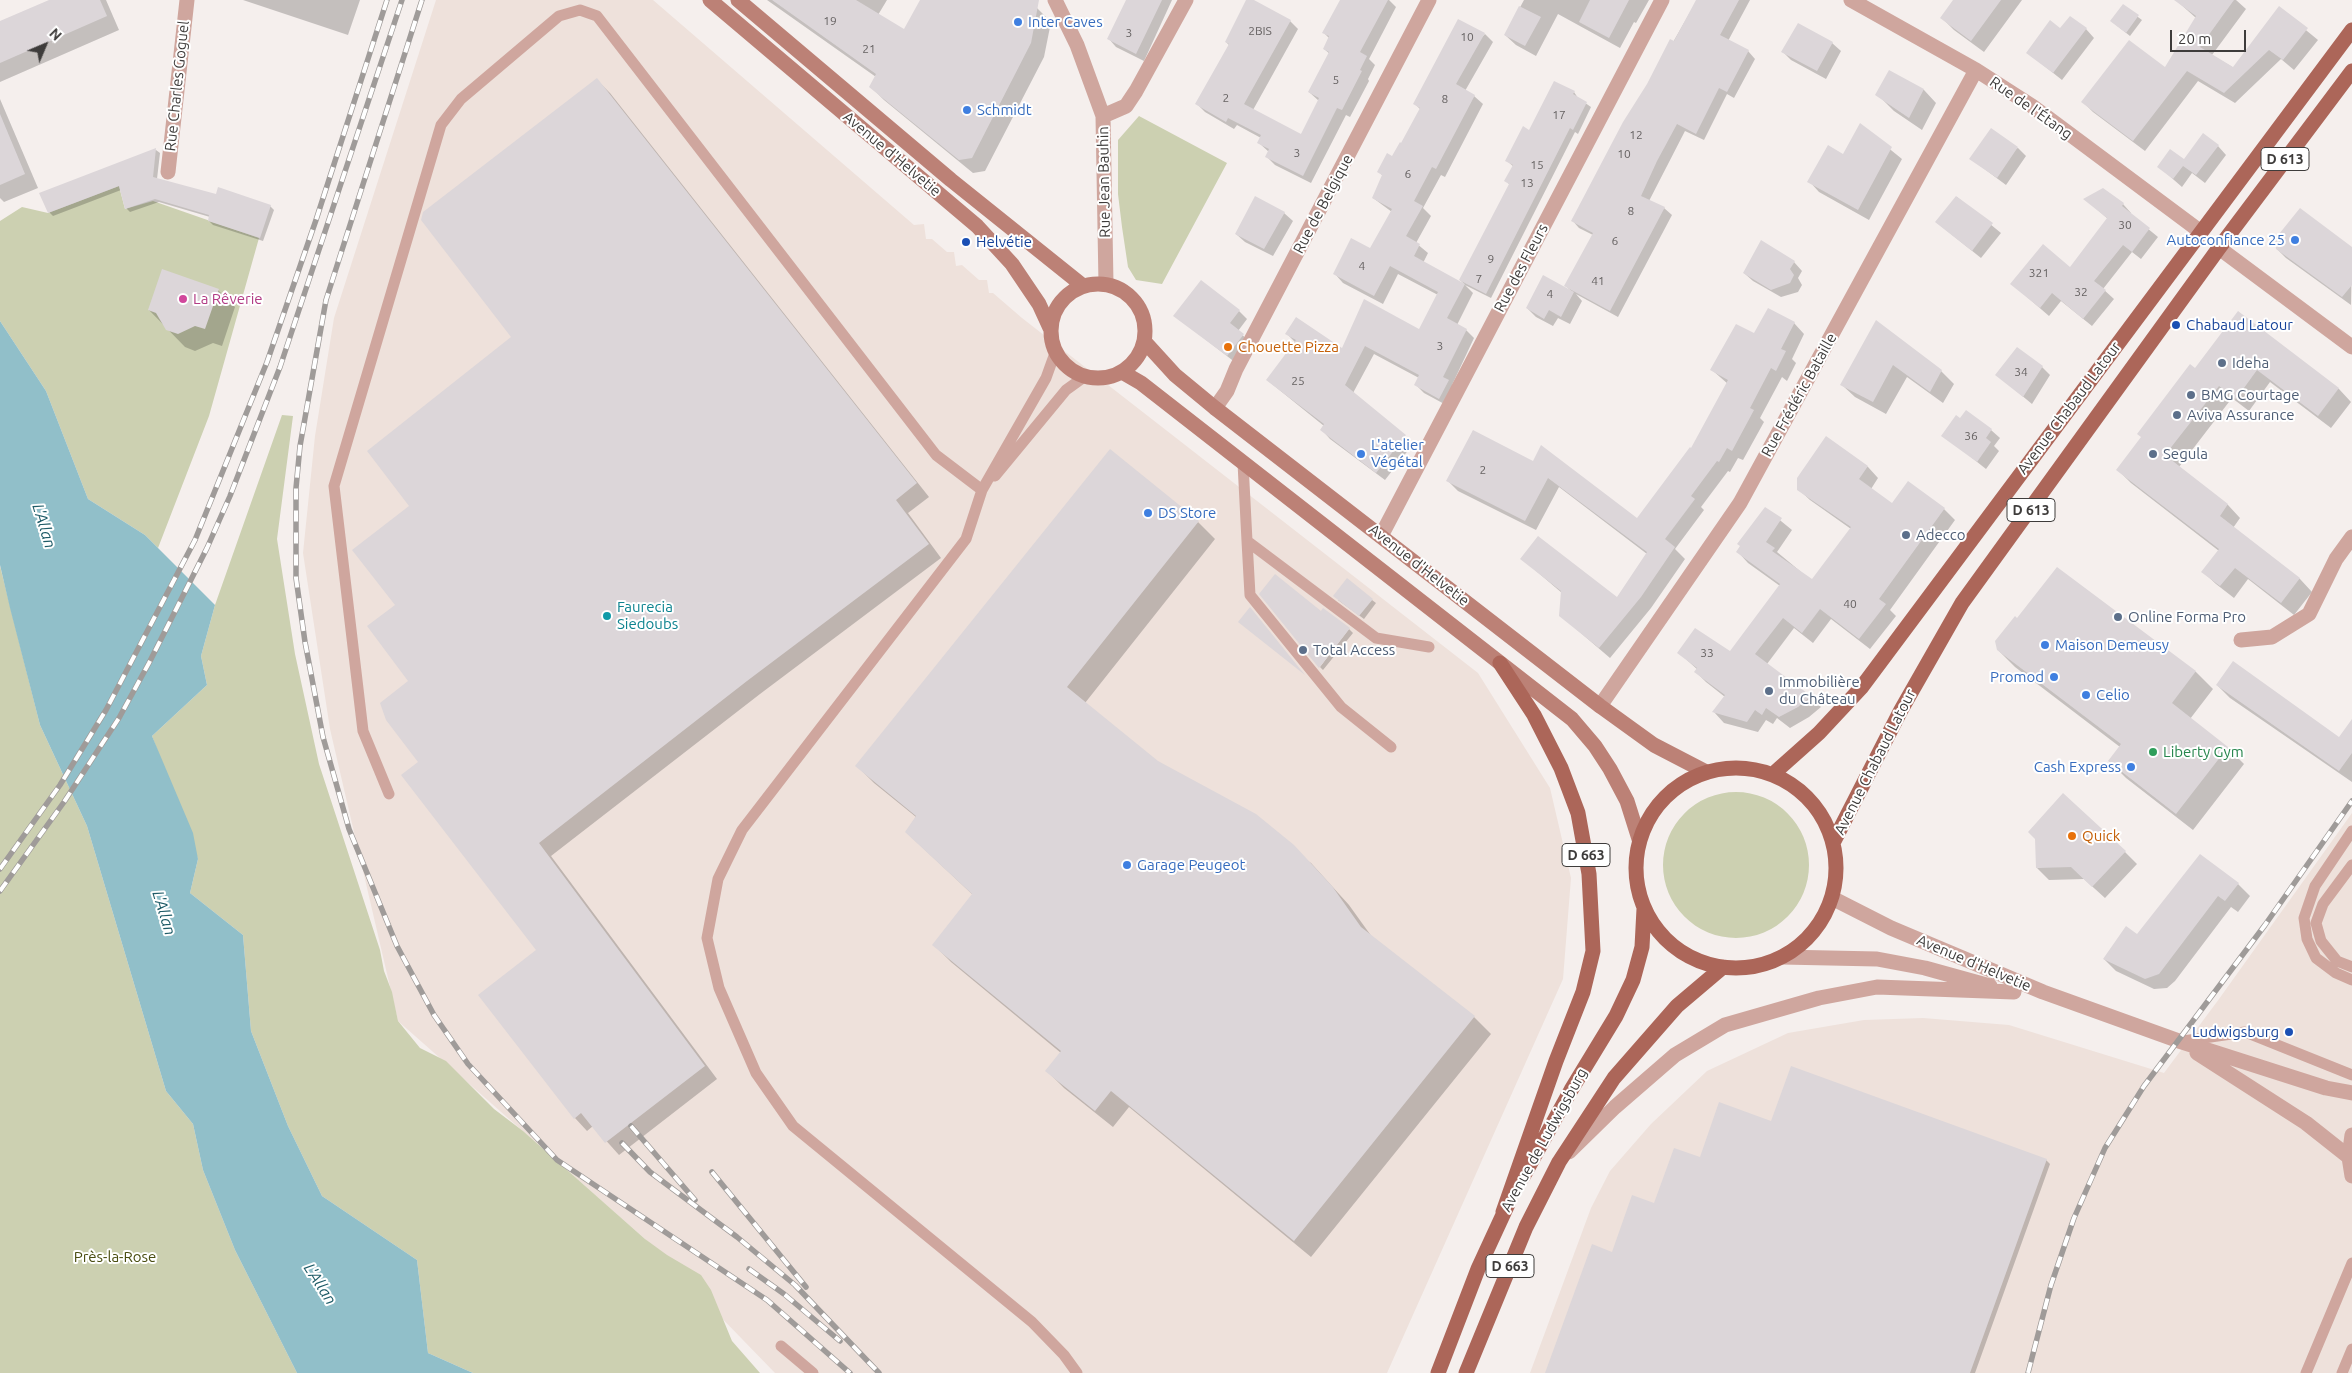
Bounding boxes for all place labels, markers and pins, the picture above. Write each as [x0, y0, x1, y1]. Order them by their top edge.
place label: Inter Caves [1028, 13, 1103, 31]
marker: Inter Caves [1012, 16, 1024, 28]
place label: Schmidt [977, 101, 1032, 119]
marker: Schmidt [961, 104, 973, 116]
place label: Autoconfiance 25 [2167, 231, 2285, 249]
place label: Helvétie [976, 233, 1032, 251]
marker: Autoconfiance 25 [2289, 234, 2301, 246]
marker: Helvétie [960, 236, 972, 248]
place label: La Rêverie [193, 290, 263, 308]
marker: La Rêverie [177, 293, 189, 305]
place label: Chabaud Latour [2186, 316, 2293, 334]
marker: Chabaud Latour [2170, 319, 2182, 331]
place label: Chouette Pizza [1238, 338, 1339, 356]
marker: Chouette Pizza [1222, 341, 1234, 353]
place label: Ideha [2232, 354, 2269, 372]
marker: Ideha [2216, 357, 2228, 369]
place label: BMG Courtage [2201, 386, 2300, 404]
marker: BMG Courtage [2185, 389, 2197, 401]
place label: Aviva Assurance [2187, 406, 2295, 424]
marker: Aviva Assurance [2171, 409, 2183, 421]
place label: L'atelier Végétal [1371, 436, 1424, 471]
place label: Segula [2163, 445, 2208, 463]
marker: L'atelier Végétal [1355, 448, 1367, 460]
marker: Segula [2147, 448, 2159, 460]
place label: DS Store [1158, 504, 1216, 522]
marker: DS Store [1142, 507, 1154, 519]
place label: Adecco [1916, 526, 1965, 544]
marker: Adecco [1900, 529, 1912, 541]
place label: Faurecia Siedoubs [617, 598, 678, 633]
place label: Online Forma Pro [2128, 608, 2246, 626]
marker: Faurecia Siedoubs [601, 610, 613, 622]
marker: Online Forma Pro [2112, 611, 2124, 623]
place label: Maison Demeusy [2055, 636, 2169, 654]
marker: Maison Demeusy [2039, 639, 2051, 651]
place label: Total Access [1313, 641, 1395, 659]
marker: Total Access [1297, 644, 1309, 656]
place label: Promod [1990, 668, 2044, 686]
marker: Promod [2048, 671, 2060, 683]
place label: Immobilière du Château [1779, 673, 1860, 708]
marker: Immobilière du Château [1763, 685, 1775, 697]
place label: Celio [2096, 686, 2130, 704]
marker: Celio [2080, 689, 2092, 701]
place label: Liberty Gym [2163, 743, 2244, 761]
marker: Liberty Gym [2147, 746, 2159, 758]
place label: Cash Express [2034, 758, 2121, 776]
marker: Cash Express [2125, 761, 2137, 773]
place label: Quick [2082, 827, 2120, 845]
marker: Quick [2066, 830, 2078, 842]
place label: Garage Peugeot [1137, 856, 1245, 874]
marker: Garage Peugeot [1121, 859, 1133, 871]
place label: Ludwigsburg [2192, 1023, 2279, 1041]
marker: Ludwigsburg [2283, 1026, 2295, 1038]

